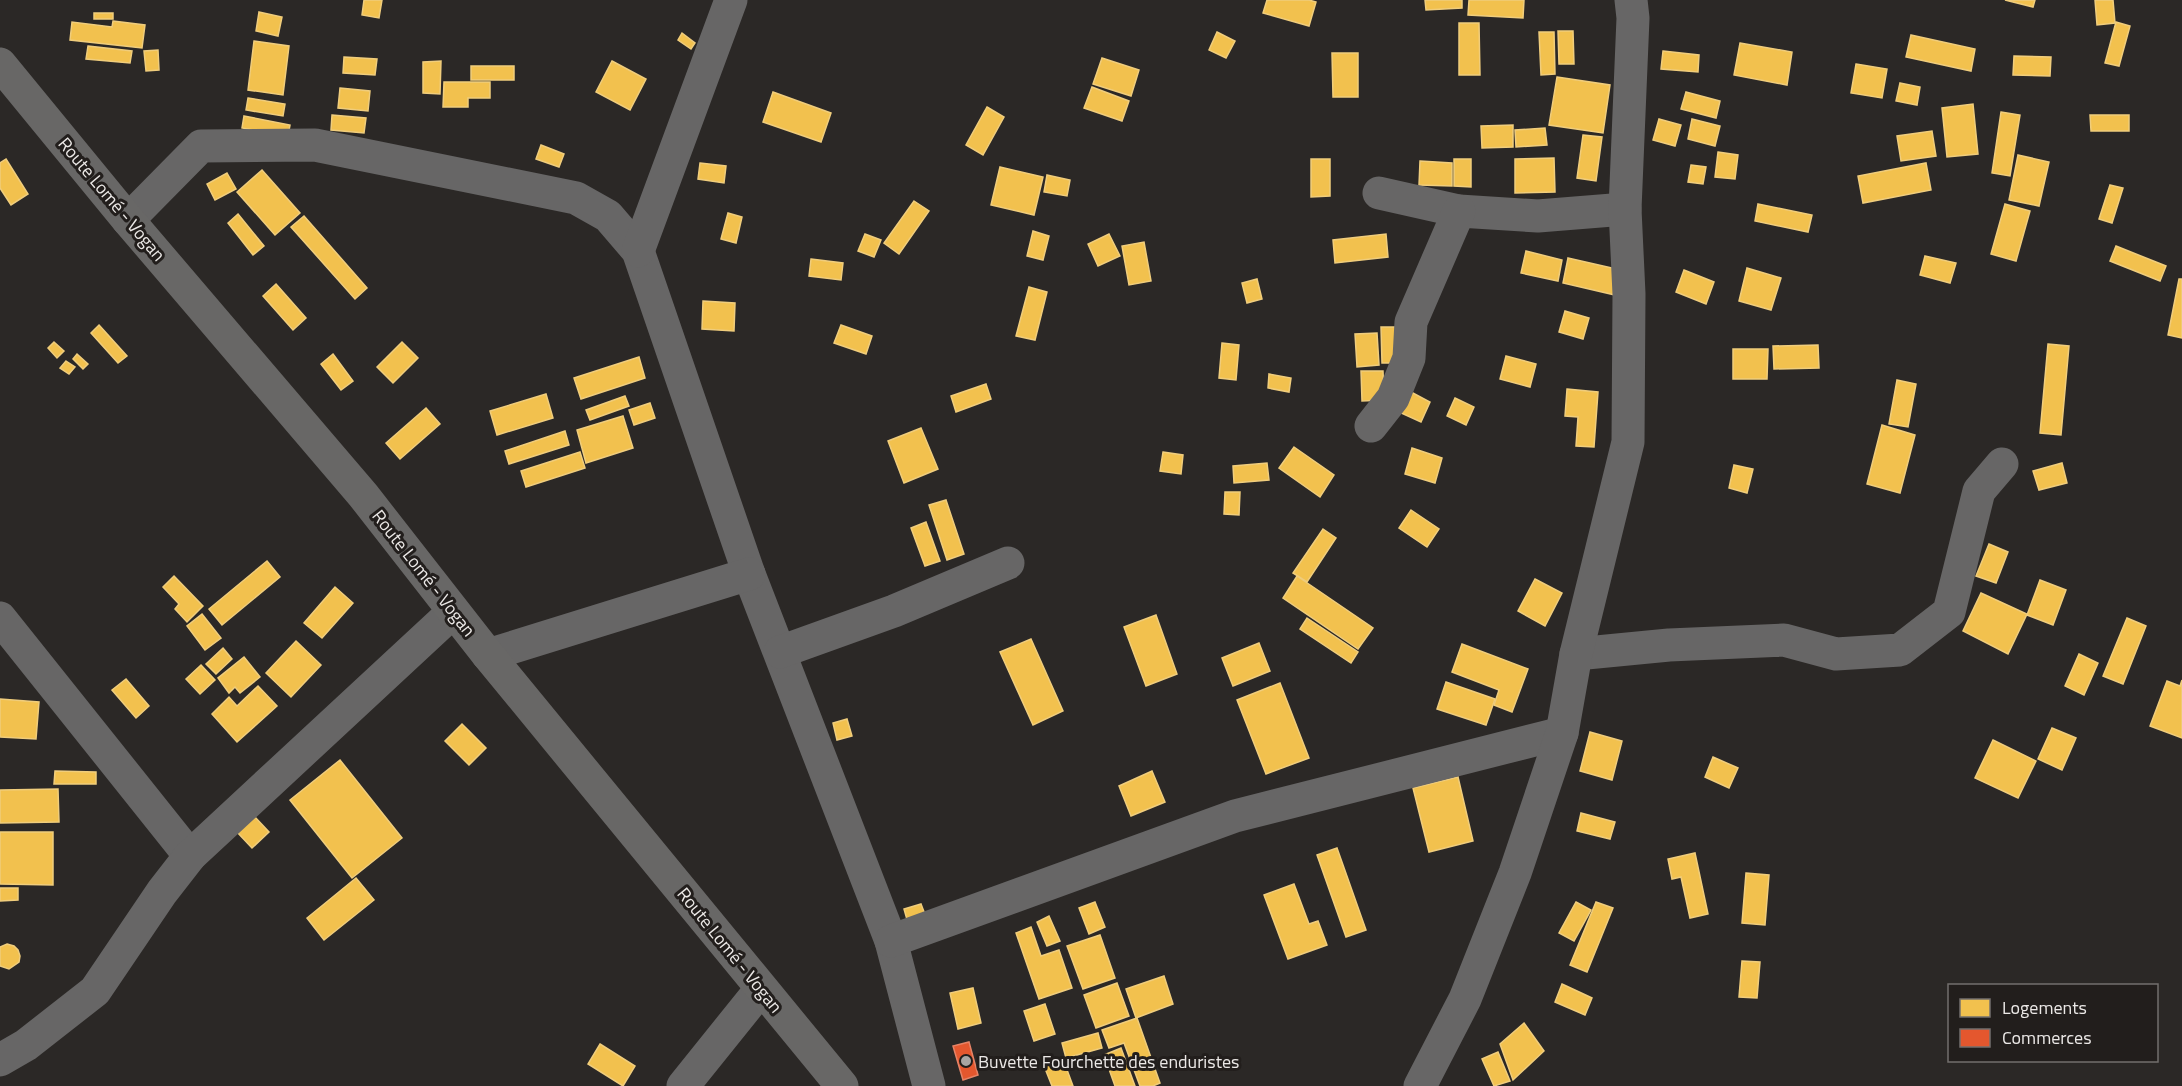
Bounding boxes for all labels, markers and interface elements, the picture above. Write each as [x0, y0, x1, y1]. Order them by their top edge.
street label: Route Lomé - Vogan [52, 131, 172, 267]
street label: Route Lomé - Vogan [366, 504, 482, 642]
street label: Route Lomé - Vogan [671, 881, 789, 1019]
legend [1948, 984, 2158, 1062]
text: Logements [2002, 994, 2087, 1021]
text: Commerces [2002, 1024, 2092, 1051]
place label: Buvette Fourchette des enduristes [978, 1048, 1239, 1075]
marker: Buvette Fourchette des enduristes [959, 1054, 973, 1068]

